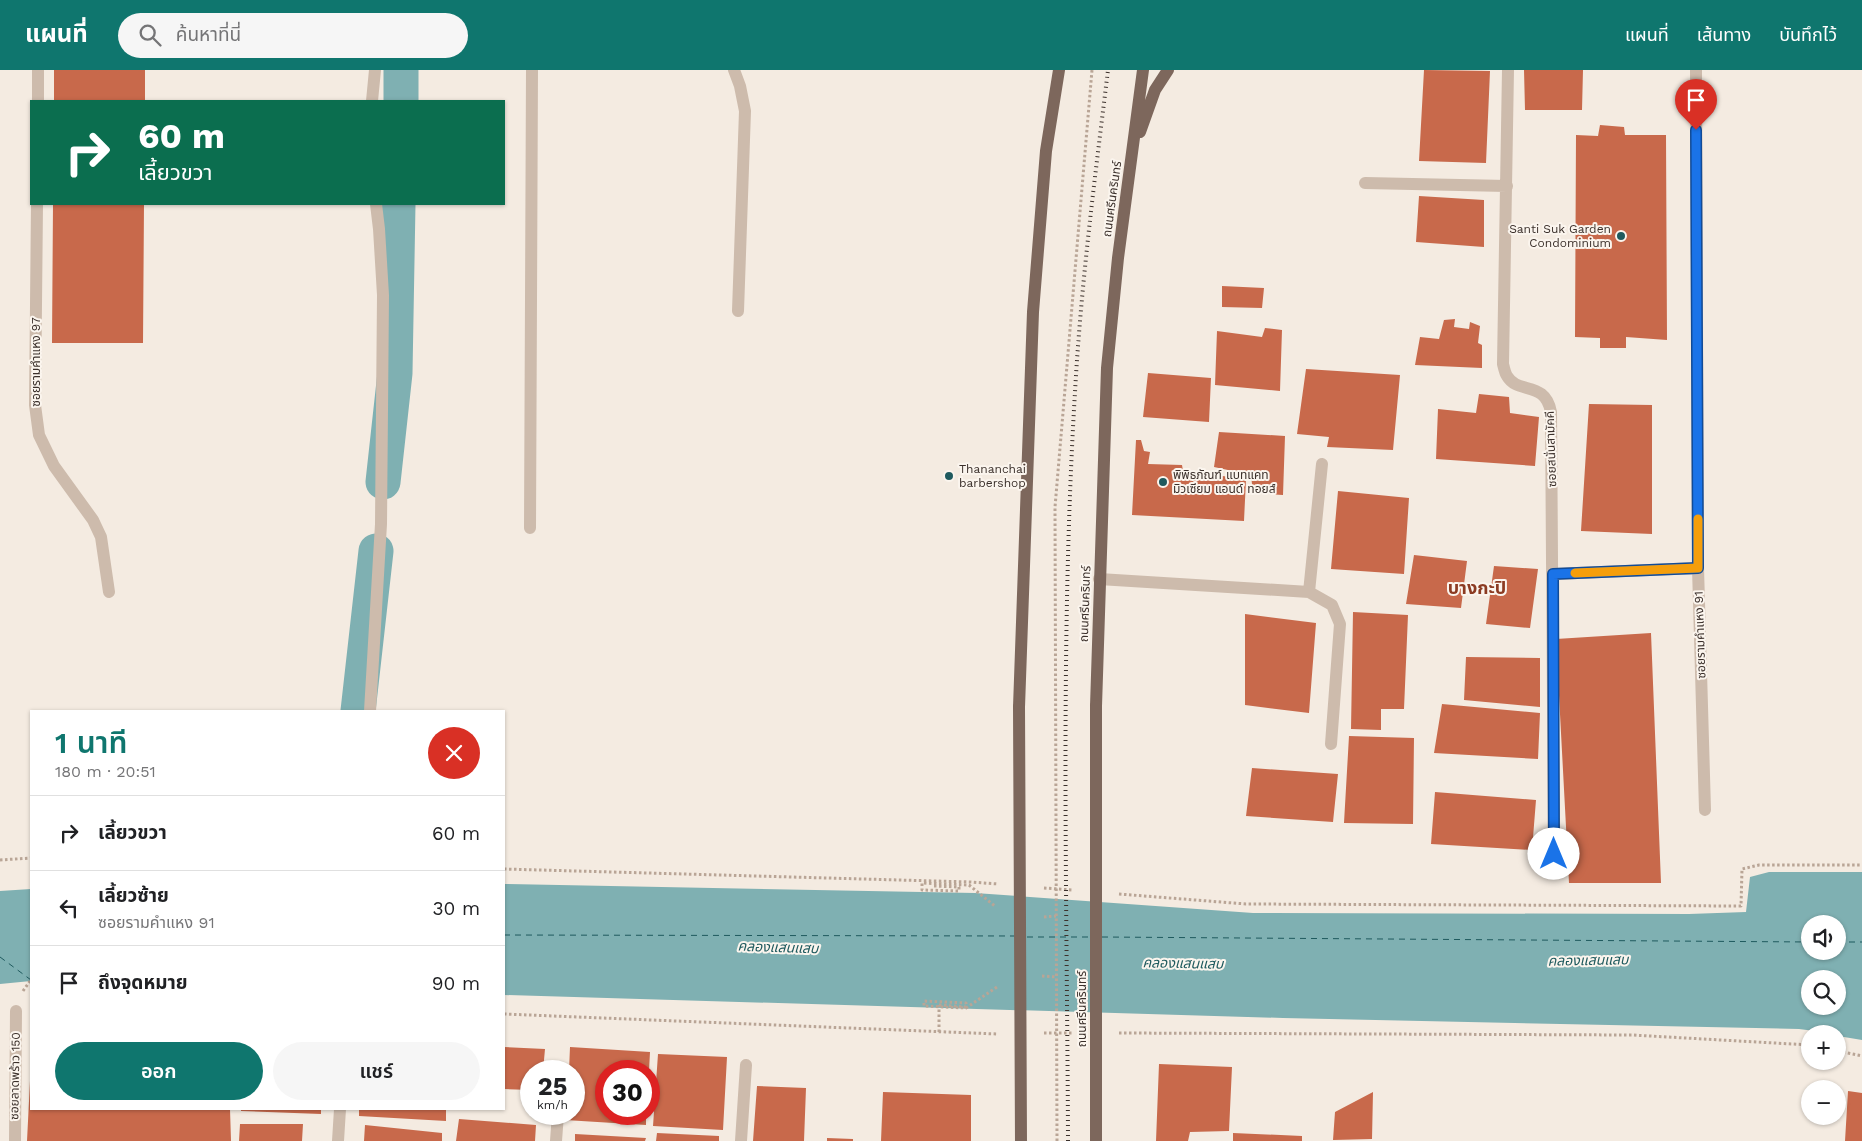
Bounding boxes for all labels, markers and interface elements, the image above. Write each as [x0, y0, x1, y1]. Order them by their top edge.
search box [118, 13, 468, 58]
text: แผนที่ [25, 20, 88, 48]
icon: search [136, 21, 164, 49]
text: ค้นหาที่นี่ [176, 23, 241, 46]
text: แผนที่ [1625, 24, 1669, 45]
text: เส้นทาง [1697, 24, 1751, 45]
text: บันทึกไว้ [1779, 24, 1837, 45]
pin [1675, 79, 1717, 130]
icon: arrive [1682, 86, 1710, 114]
text: 60 m [138, 115, 225, 157]
icon: right [55, 120, 120, 185]
text: เลี้ยวขวา [138, 160, 213, 185]
street label: ถนนศรีนครินทร์ [1100, 160, 1124, 238]
place label: Santi Suk Garden Condominium [1509, 222, 1611, 250]
marker: Santi Suk Garden Condominium [1615, 230, 1627, 242]
street label: ซอยรามคำแหง 97 [29, 317, 43, 407]
street label: ซอยสนั่นสามัคคี [1541, 411, 1559, 487]
place label: Thananchai barbershop [959, 462, 1026, 490]
place label: พิพิธภัณฑ์ แบทแคท มิวเซียม แอนด์ ทอยส์ [1173, 468, 1276, 496]
marker: Thananchai barbershop [943, 470, 955, 482]
marker: พิพิธภัณฑ์ แบทแคท มิวเซียม แอนด์ ทอยส์ [1157, 476, 1169, 488]
street label: ถนนศรีนครินทร์ [1077, 565, 1093, 642]
district label: บางกะปิ [1448, 577, 1506, 598]
street label: ซอยรามคำแหง 91 [1691, 591, 1709, 679]
text: 1 นาที [55, 725, 127, 760]
button: close [428, 727, 480, 779]
text: 180 m · 20:51 [55, 762, 156, 781]
icon: right [55, 819, 83, 847]
text: เลี้ยวขวา [98, 821, 167, 844]
text: 60 m [432, 822, 480, 845]
position arrow [1527, 827, 1579, 879]
text: เลี้ยวซ้าย [98, 884, 169, 907]
icon: left [55, 894, 83, 922]
text: 30 m [433, 897, 480, 920]
text: ซอยรามคำแหง 91 [98, 913, 215, 932]
map controls [1801, 915, 1846, 1125]
button: sound [1801, 915, 1846, 960]
water label: คลองแสนแสบ [737, 938, 820, 956]
water label: คลองแสนแสบ [1547, 951, 1630, 969]
water label: คลองแสนแสบ [1142, 954, 1225, 972]
icon: arrive [55, 969, 83, 997]
street label: ถนนศรีนครินทร์ [1075, 970, 1089, 1047]
button: search [1801, 970, 1846, 1015]
text: ถึงจุดหมาย [98, 971, 188, 994]
text: 90 m [432, 972, 480, 995]
button: + [1801, 1025, 1846, 1070]
street label: ซอยลาดพร้าว 150 [7, 1032, 23, 1120]
button: ออก [55, 1042, 263, 1100]
button: แชร์ [273, 1042, 480, 1100]
speed limit sign: 30 [595, 1060, 660, 1125]
text: 25 [538, 1072, 567, 1101]
button: − [1801, 1080, 1846, 1125]
text: km/h [537, 1098, 568, 1112]

